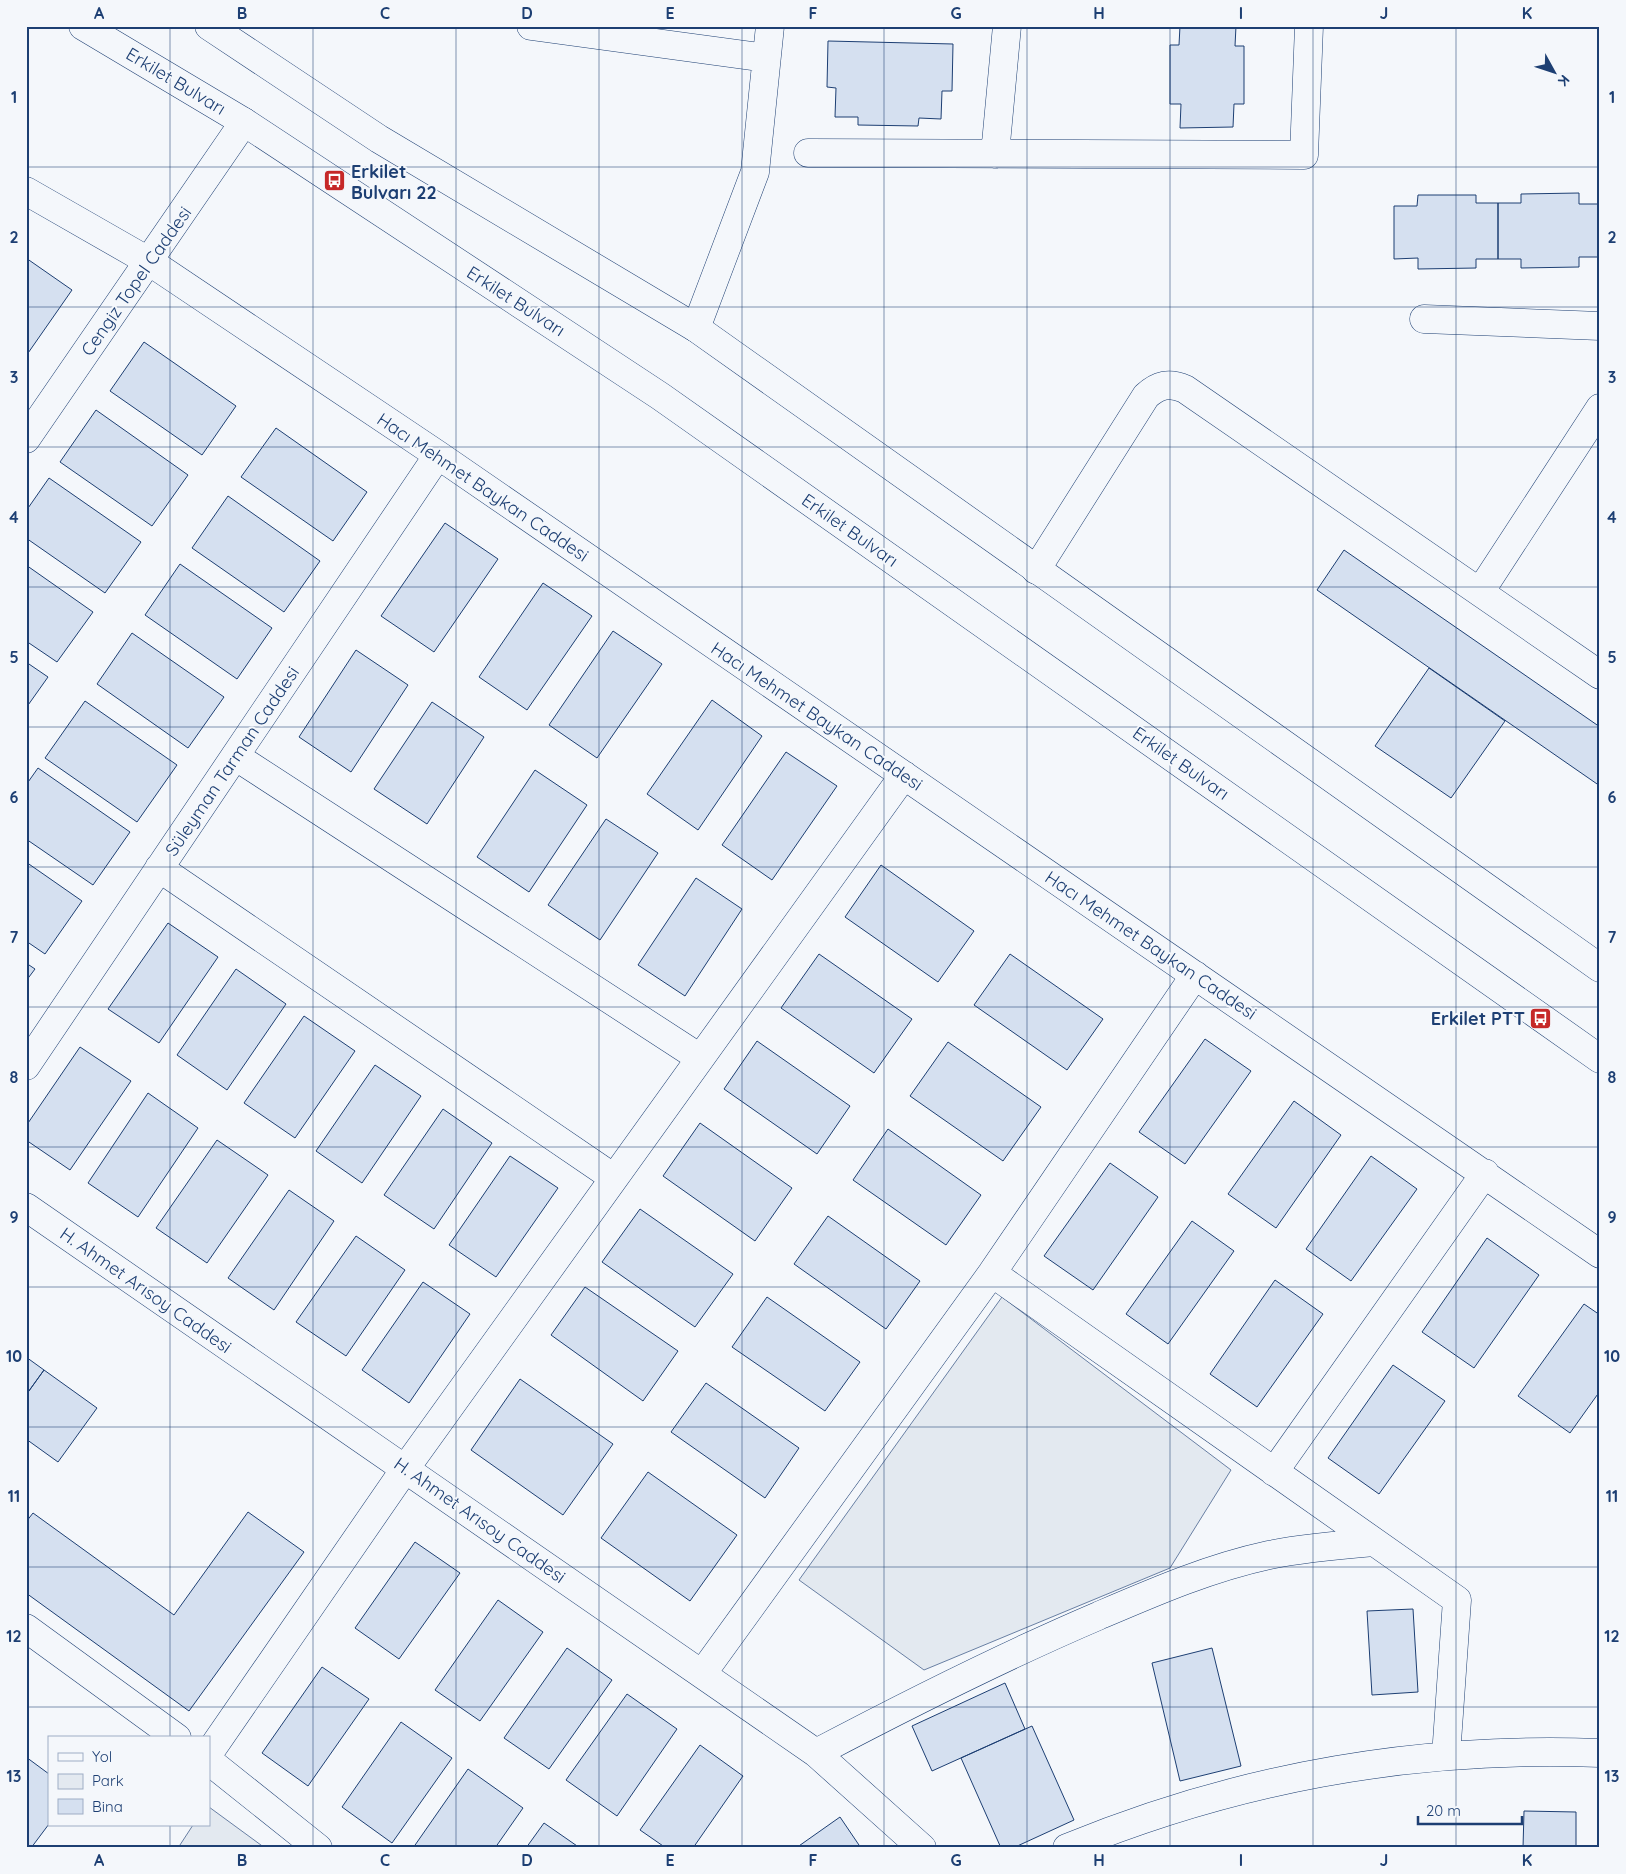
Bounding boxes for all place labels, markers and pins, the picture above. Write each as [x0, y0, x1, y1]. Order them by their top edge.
place label: Erkilet Bulvarı 22 [351, 160, 437, 204]
bus stop icon: Erkilet Bulvarı 22 [323, 169, 347, 193]
bus stop icon: Erkilet PTT [1529, 1006, 1553, 1030]
place label: Erkilet PTT [1431, 1007, 1525, 1030]

